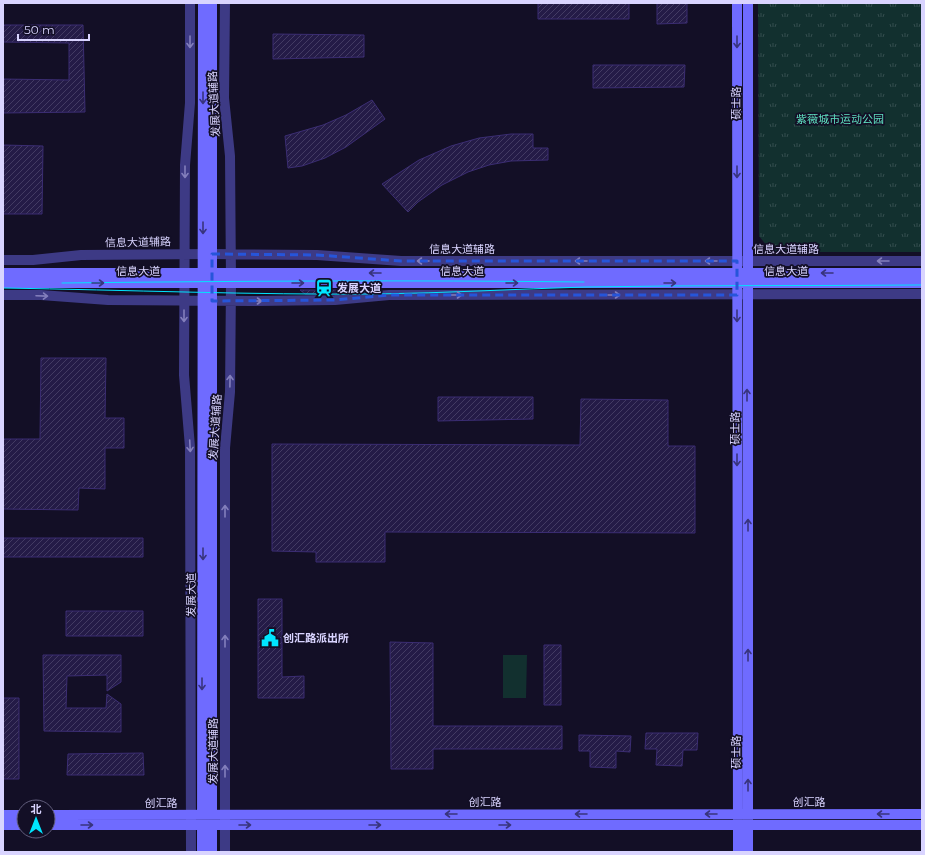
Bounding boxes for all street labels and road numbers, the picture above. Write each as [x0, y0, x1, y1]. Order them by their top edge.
street label: 发展大道辅路 [205, 71, 223, 137]
street label: 硕士路 [729, 87, 743, 120]
street label: 信息大道辅路 [105, 234, 171, 250]
street label: 信息大道辅路 [429, 242, 495, 256]
street label: 信息大道辅路 [753, 242, 819, 256]
street label: 信息大道 [116, 264, 160, 278]
street label: 信息大道 [440, 264, 484, 278]
street label: 信息大道 [764, 264, 808, 278]
street label: 发展大道辅路 [206, 394, 224, 460]
street label: 硕士路 [728, 412, 742, 445]
street label: 发展大道 [184, 573, 198, 617]
street label: 发展大道辅路 [206, 718, 220, 784]
street label: 硕士路 [729, 736, 743, 769]
street label: 创汇路 [469, 795, 502, 809]
street label: 创汇路 [793, 795, 826, 809]
street label: 创汇路 [145, 796, 178, 810]

